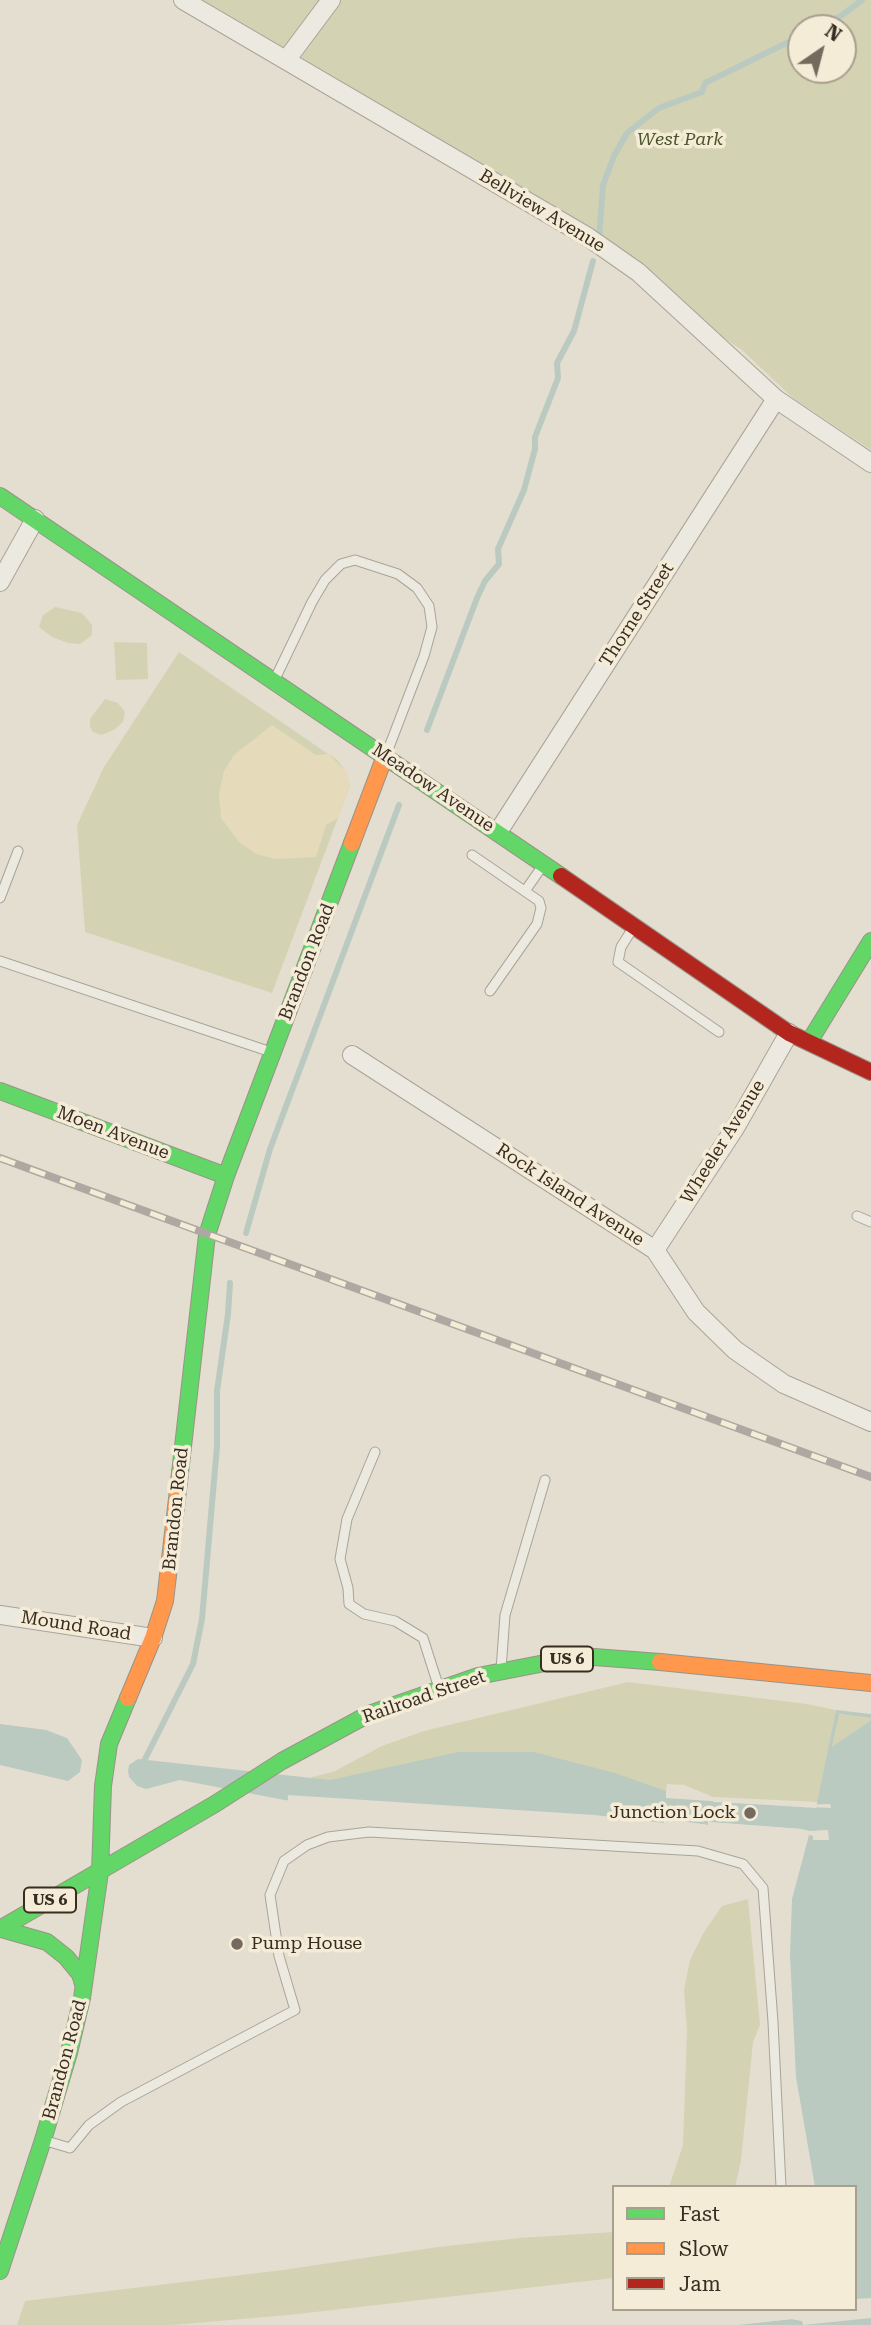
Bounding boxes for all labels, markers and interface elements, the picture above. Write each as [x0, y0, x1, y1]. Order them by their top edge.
north arrow [787, 14, 857, 84]
text: N [821, 19, 846, 47]
park label: West Park [637, 129, 723, 151]
street label: Bellview Avenue [475, 165, 609, 257]
street label: Thorne Street [595, 559, 679, 671]
street label: Meadow Avenue [368, 739, 498, 837]
street label: Brandon Road [275, 900, 339, 1024]
street label: Wheeler Avenue [676, 1076, 770, 1208]
street label: Moen Avenue [54, 1102, 172, 1164]
street label: Rock Island Avenue [492, 1139, 648, 1251]
street label: Brandon Road [159, 1446, 193, 1572]
street label: Mound Road [19, 1607, 133, 1645]
road number: US 6 [541, 1646, 593, 1672]
street label: Railroad Street [360, 1666, 488, 1728]
place label: Junction Lock [610, 1802, 736, 1824]
marker: Junction Lock [742, 1805, 758, 1821]
road number: US 6 [24, 1888, 76, 1912]
place label: Pump House [251, 1933, 362, 1955]
marker: Pump House [229, 1936, 245, 1952]
street label: Brandon Road [39, 1998, 91, 2122]
legend [612, 2185, 857, 2311]
text: Fast [679, 2202, 720, 2226]
text: Slow [679, 2237, 728, 2261]
text: Jam [679, 2272, 721, 2296]

